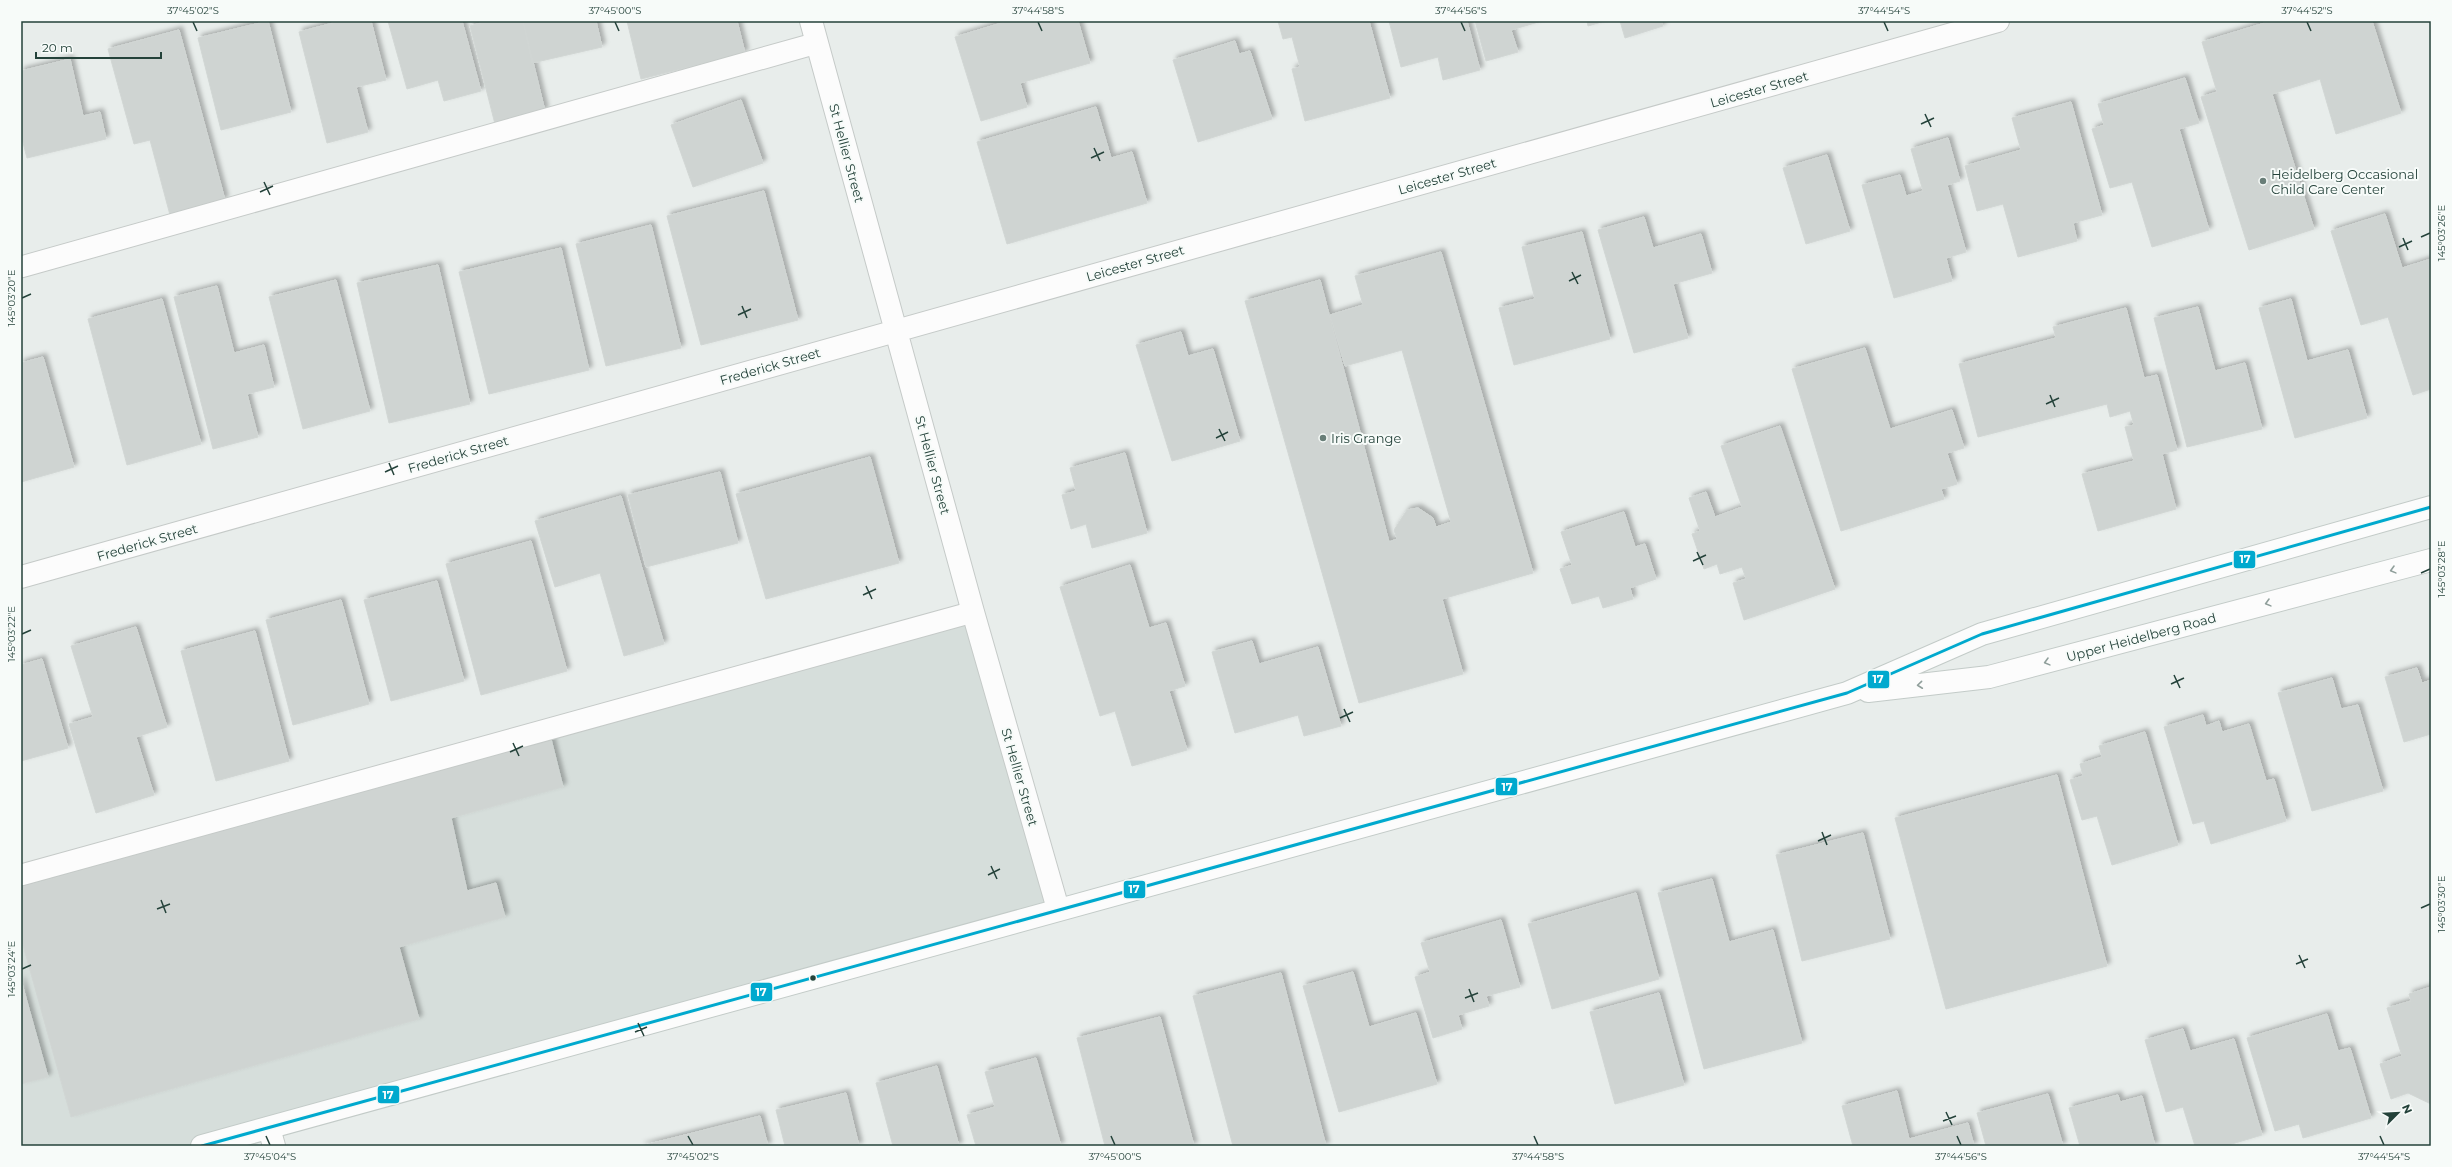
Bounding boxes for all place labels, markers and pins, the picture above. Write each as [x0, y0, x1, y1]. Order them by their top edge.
place label: Heidelberg Occasional Child Care Center [2271, 166, 2418, 197]
marker: Heidelberg Occasional Child Care Center [2258, 176, 2268, 186]
place label: Iris Grange [1331, 430, 1401, 446]
marker: Iris Grange [1318, 433, 1328, 443]
unlabelled marker [808, 973, 818, 983]

